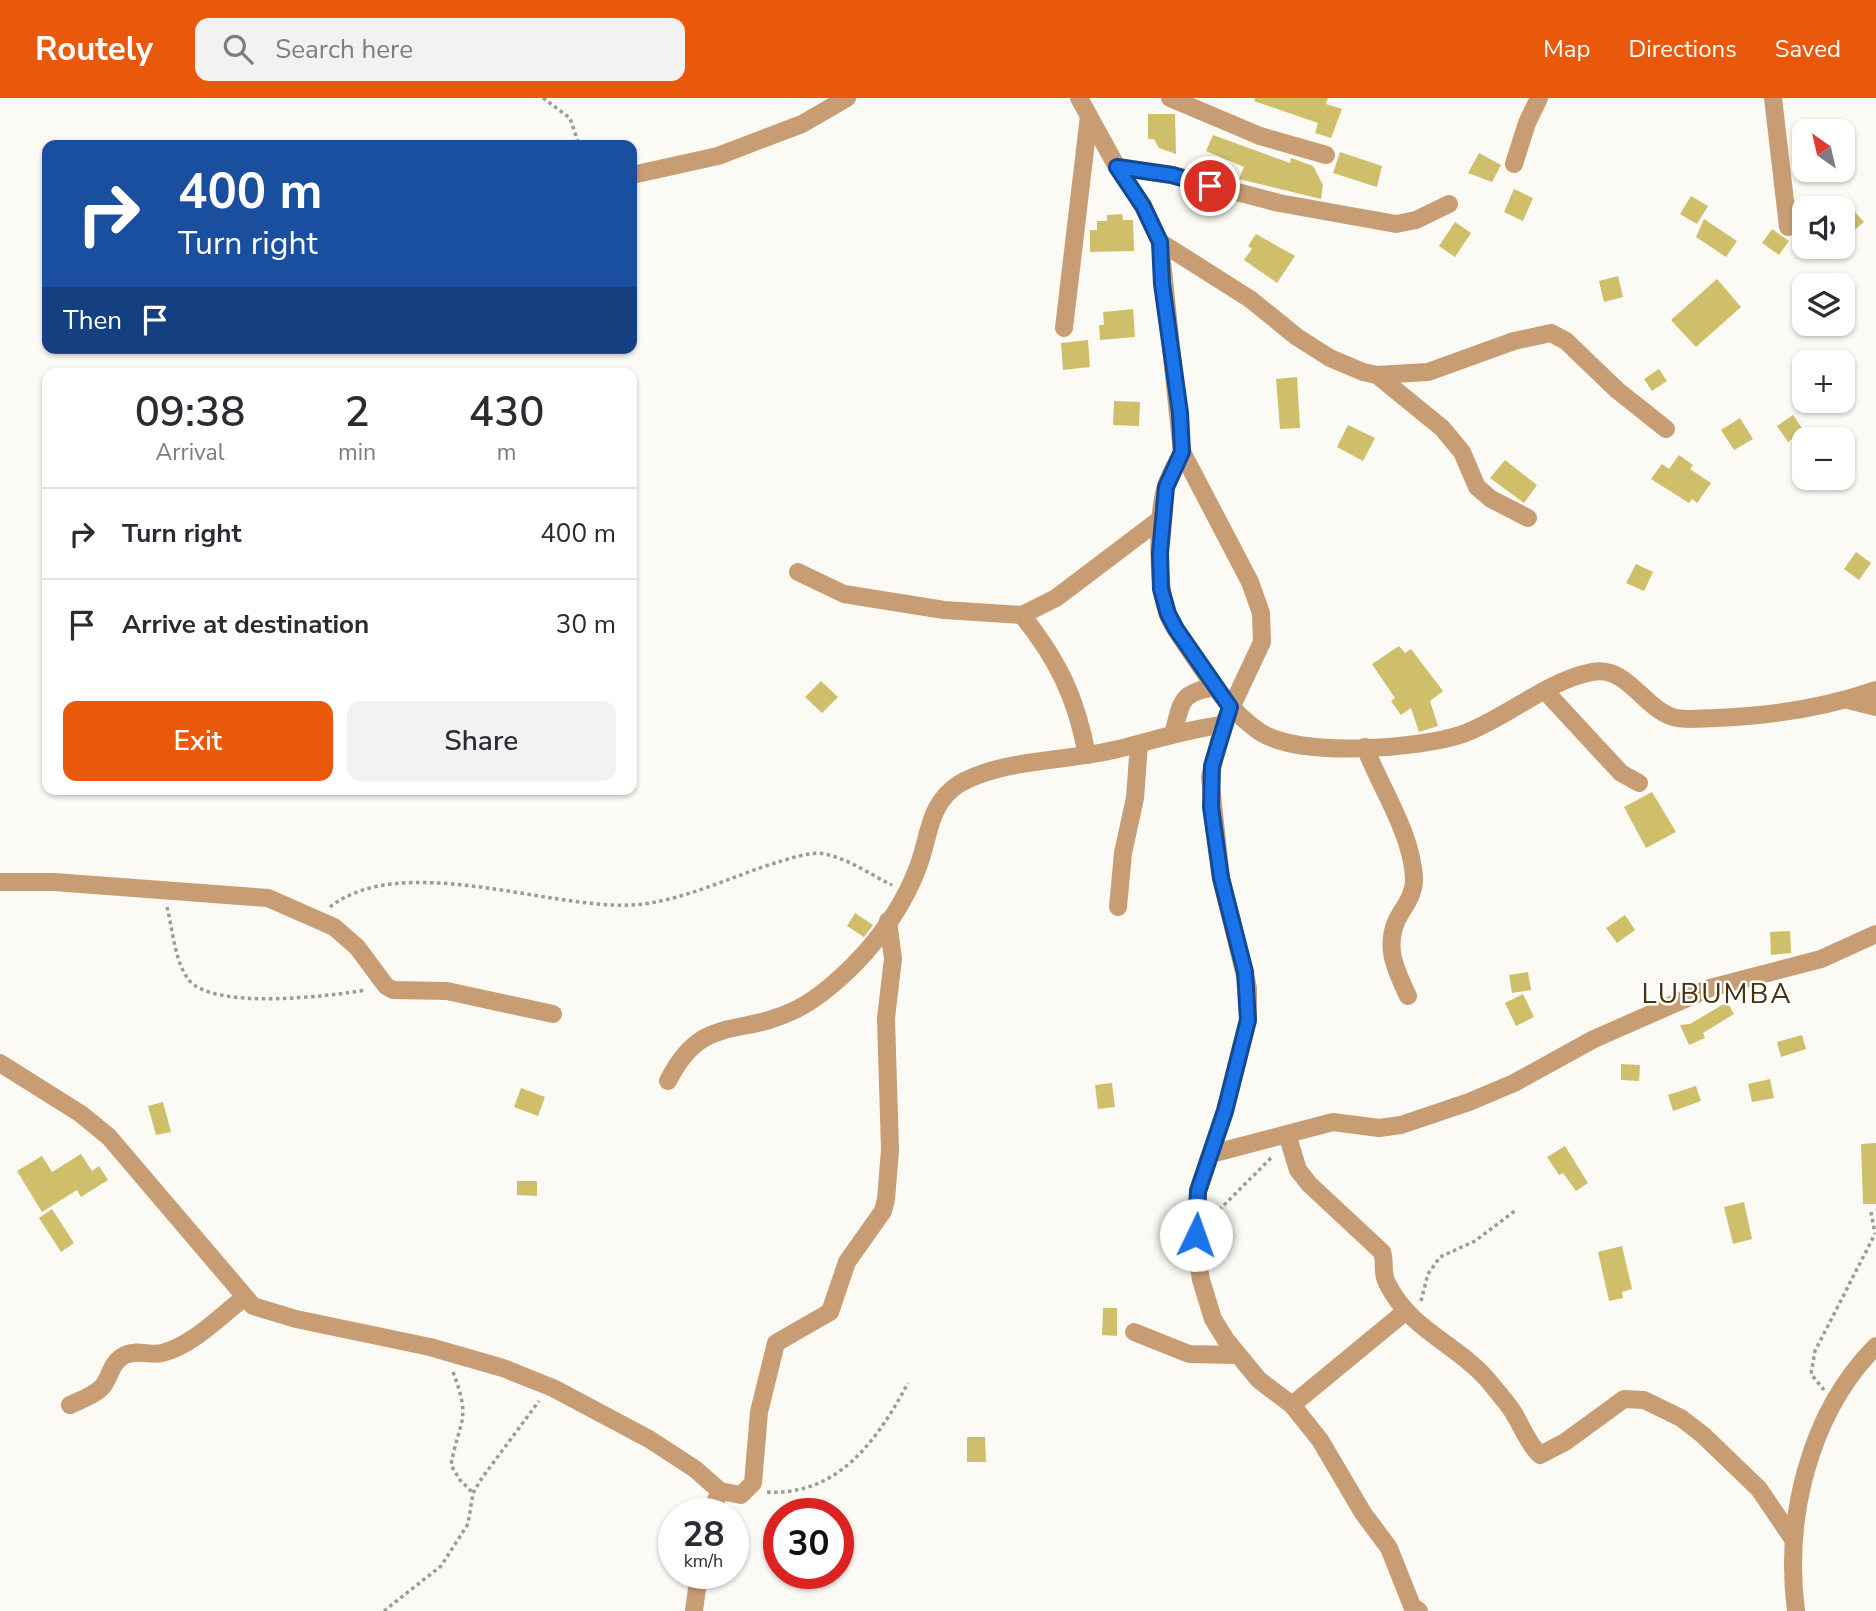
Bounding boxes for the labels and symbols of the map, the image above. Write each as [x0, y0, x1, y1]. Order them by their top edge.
north arrow [1792, 119, 1855, 182]
pin [1180, 156, 1240, 216]
district label: LUBUMBA [1641, 975, 1793, 1013]
position arrow [1159, 1198, 1233, 1272]
speed limit sign: 30 [763, 1498, 854, 1589]

